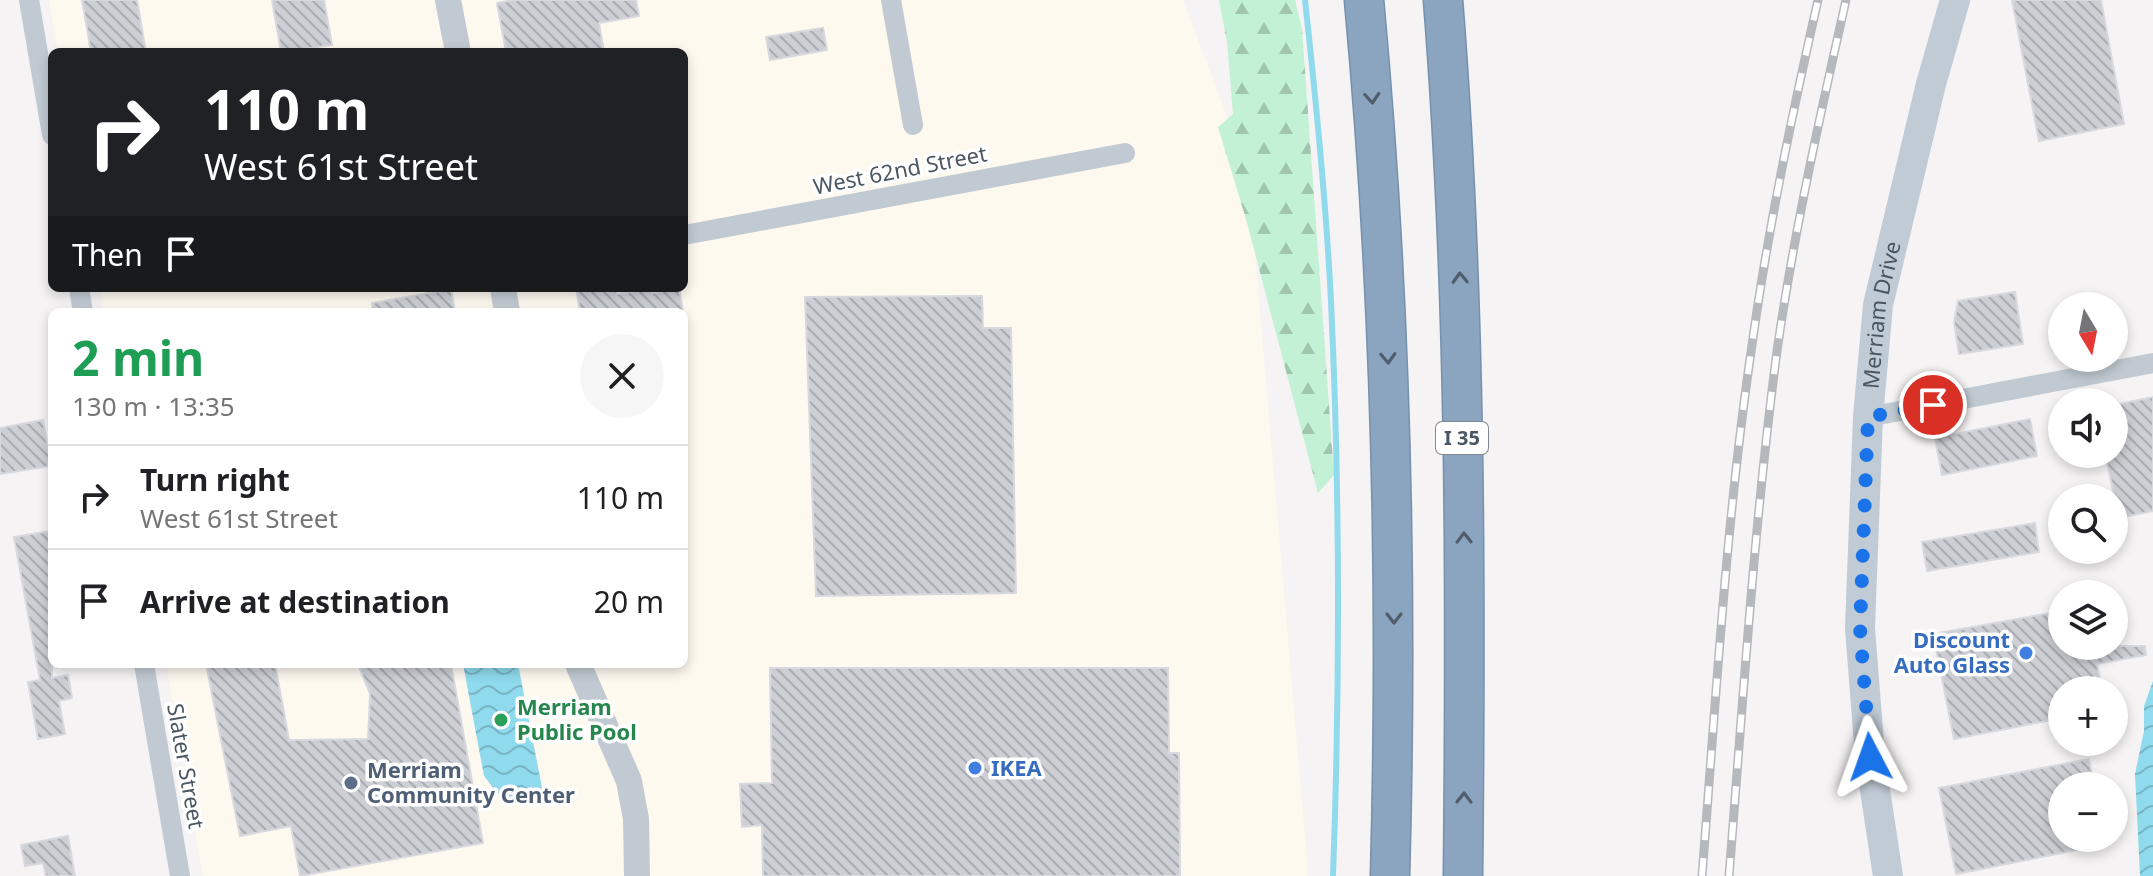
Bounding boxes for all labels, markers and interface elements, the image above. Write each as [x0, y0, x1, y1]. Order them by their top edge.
text: 110 m [204, 70, 369, 146]
icon: right [72, 80, 176, 184]
one-way arrow [1363, 92, 1380, 105]
street label: West 62nd Street [811, 137, 989, 201]
text: West 61st Street [204, 142, 478, 191]
icon: arrive [159, 232, 203, 276]
text: Then [72, 234, 143, 275]
street label: Merriam Drive [1855, 238, 1907, 390]
one-way arrow [1451, 271, 1468, 284]
north arrow [2048, 292, 2128, 372]
map controls [2048, 292, 2128, 852]
text: 2 min [72, 325, 204, 390]
button: close [580, 334, 664, 418]
one-way arrow [1379, 352, 1396, 365]
pin [1899, 371, 1967, 439]
icon: arrive [1911, 383, 1955, 427]
text: 130 m · 13:35 [72, 388, 235, 424]
button: sound [2048, 388, 2128, 468]
road number: I 35 [1436, 422, 1488, 454]
text: Turn right [140, 459, 290, 500]
icon: right [72, 475, 116, 519]
text: 110 m [577, 477, 664, 518]
button: search [2048, 484, 2128, 564]
text: West 61st Street [140, 500, 338, 536]
one-way arrow [1455, 531, 1473, 544]
icon: arrive [72, 579, 116, 623]
button: layers [2048, 580, 2128, 660]
text: Arrive at destination [140, 581, 450, 622]
text: 20 m [594, 581, 664, 622]
one-way arrow [1385, 612, 1403, 625]
place label: Discount Auto Glass [1894, 624, 2010, 679]
marker: Discount Auto Glass [2017, 644, 2035, 662]
button: + [2048, 676, 2128, 756]
place label: Merriam Public Pool [517, 691, 637, 746]
street label: Slater Street [161, 701, 213, 831]
marker: Merriam Public Pool [492, 711, 510, 729]
position arrow [1828, 715, 1912, 799]
place label: IKEA [991, 752, 1042, 782]
place label: Merriam Community Center [367, 754, 575, 809]
marker: IKEA [966, 759, 984, 777]
button: − [2048, 772, 2128, 852]
marker: Merriam Community Center [342, 774, 360, 792]
one-way arrow [1455, 791, 1473, 804]

